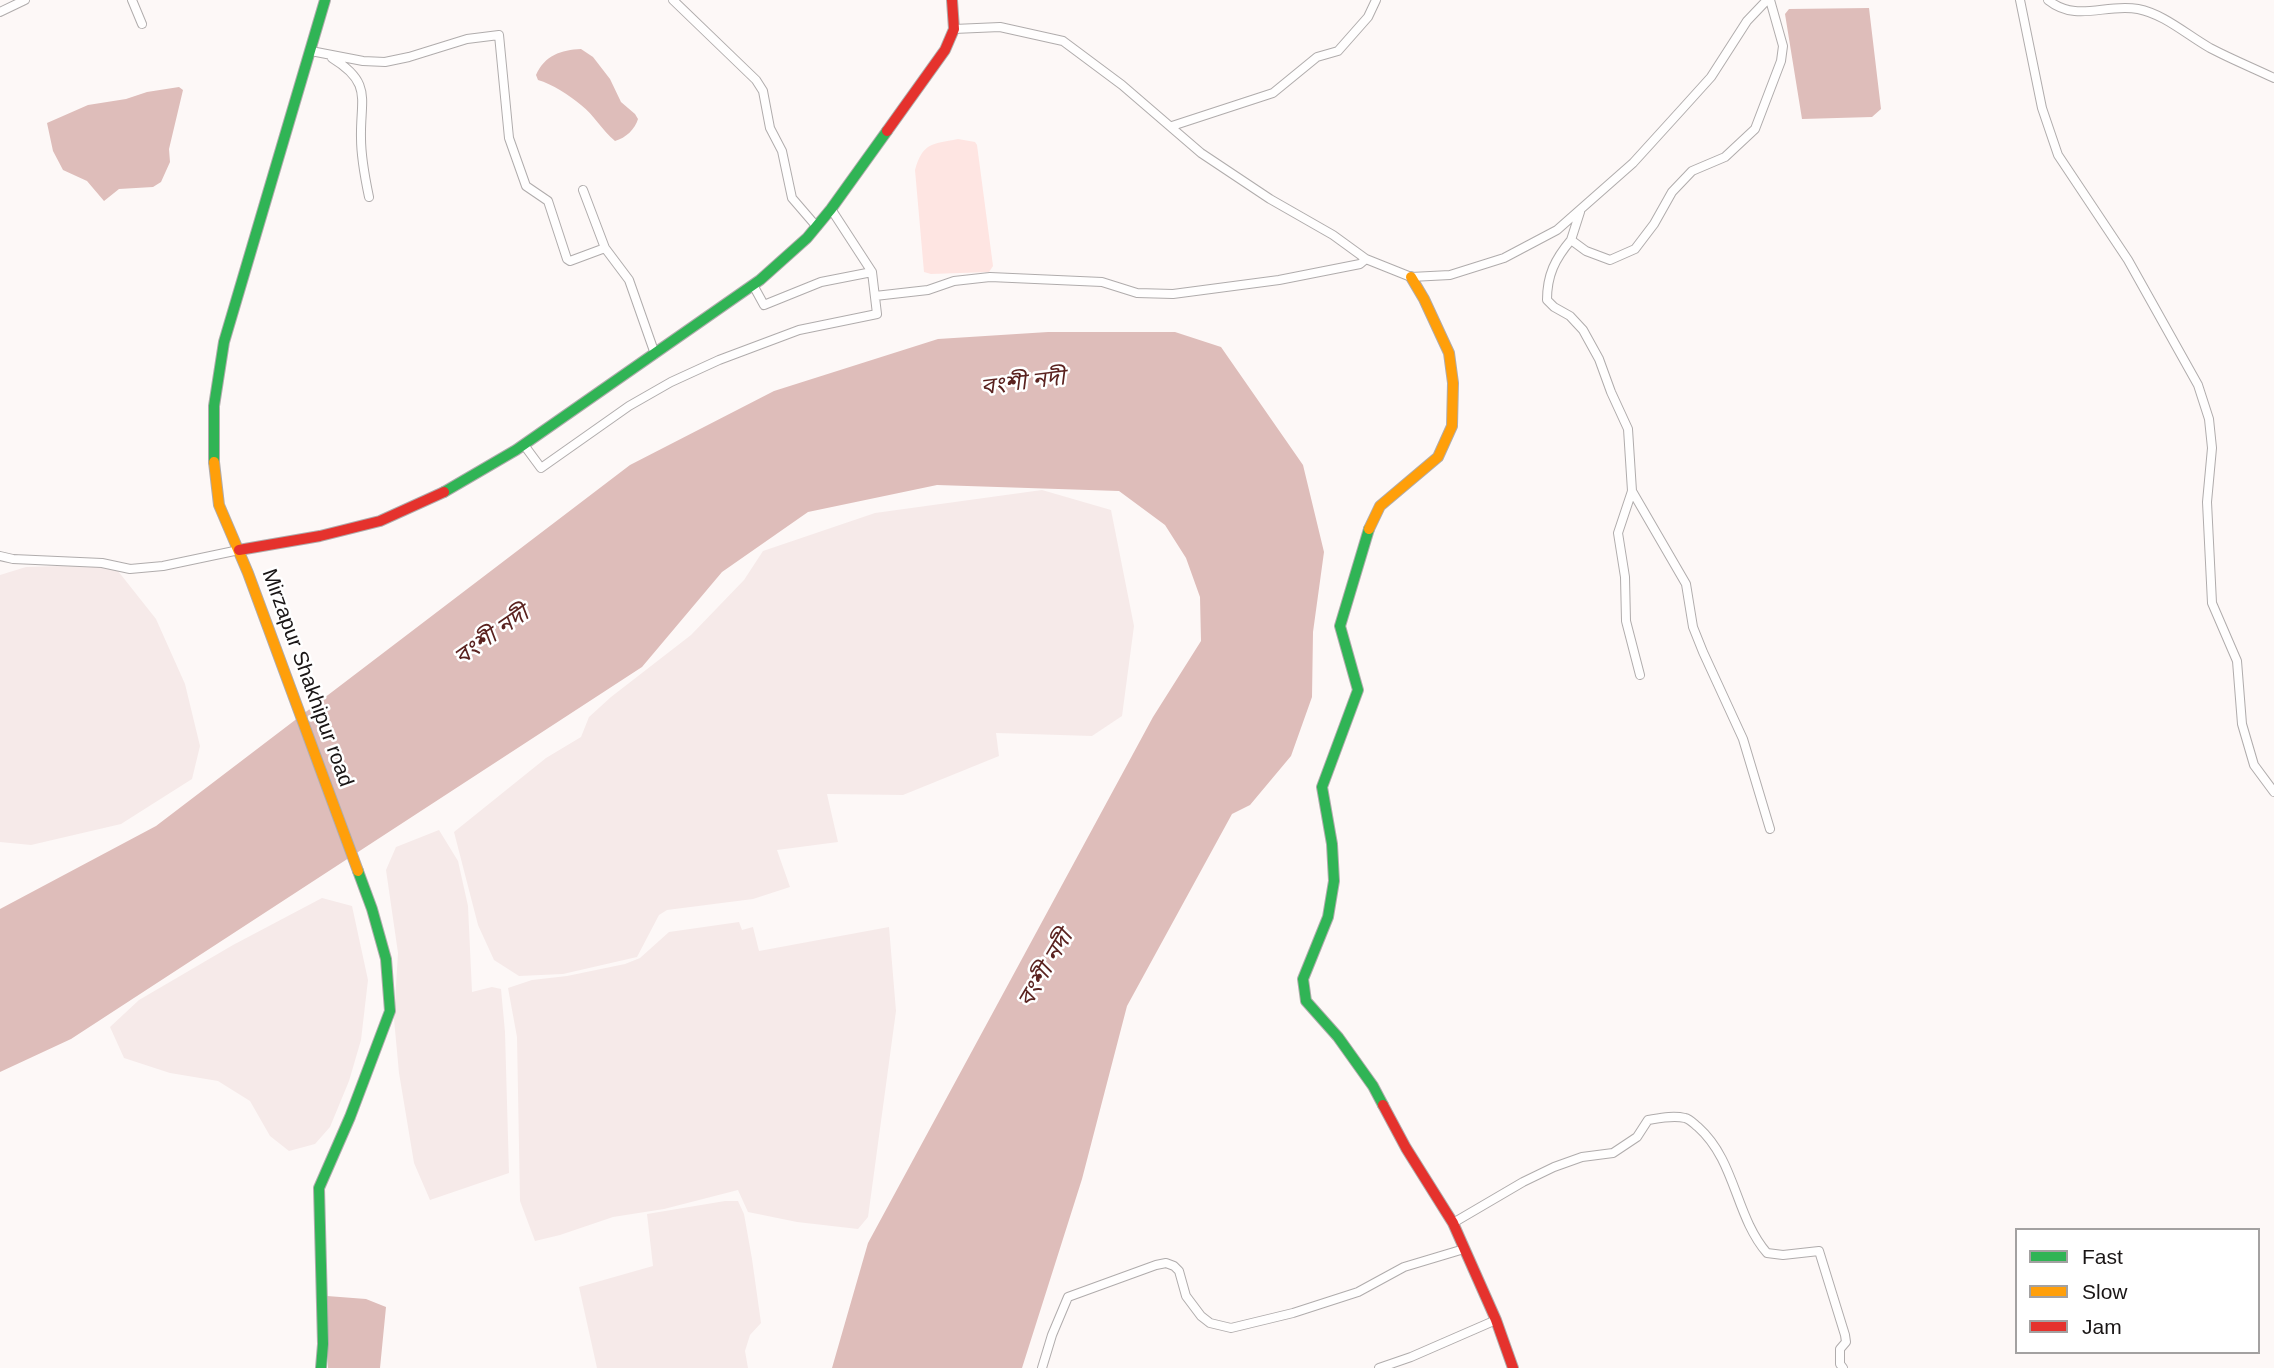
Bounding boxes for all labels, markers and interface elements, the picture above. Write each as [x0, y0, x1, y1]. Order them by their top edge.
water label: বংশী নদী [979, 364, 1067, 402]
street label: Mirzapur Shakhipur road [256, 566, 358, 790]
water label: বংশী নদী [449, 600, 535, 672]
water label: বংশী নদী [1012, 926, 1080, 1012]
legend [2015, 1228, 2260, 1354]
text: Fast [2082, 1245, 2123, 1268]
text: Slow [2082, 1280, 2128, 1303]
text: Jam [2082, 1315, 2122, 1338]

